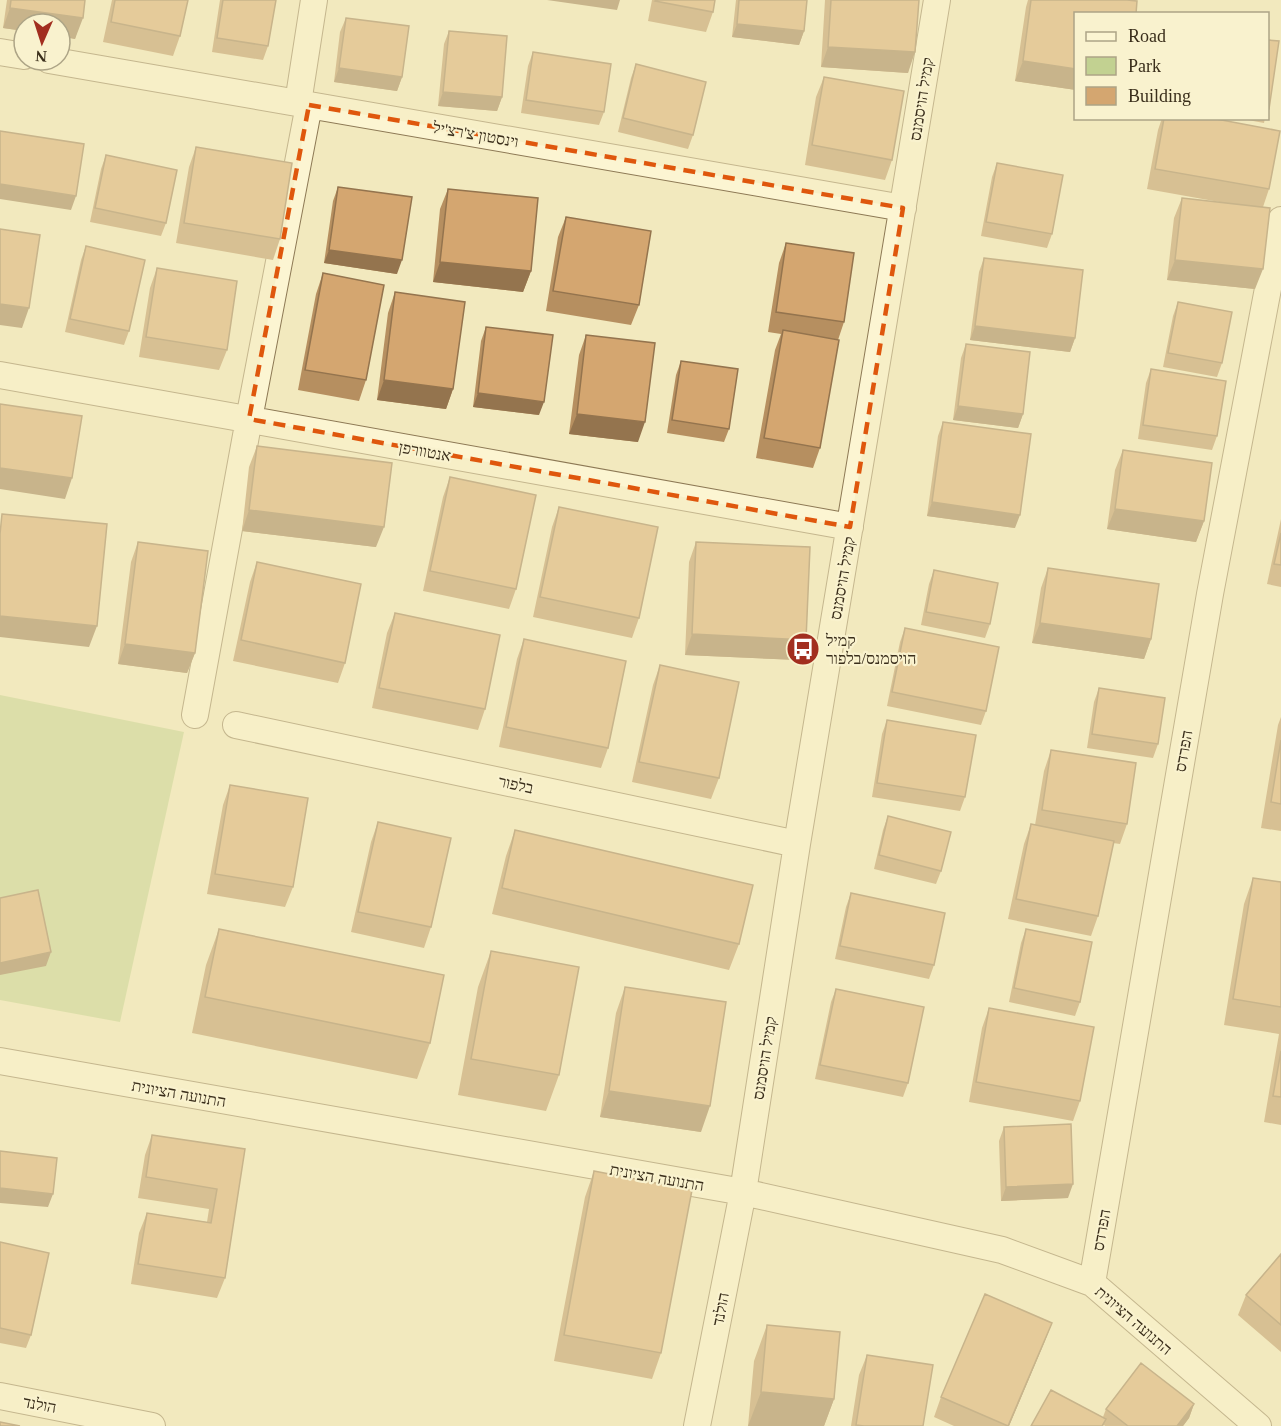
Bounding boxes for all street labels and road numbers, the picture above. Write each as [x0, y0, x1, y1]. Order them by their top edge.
street label: קמיל הויסמנס [907, 56, 936, 142]
street label: וינסטון צ'רצ'יל [431, 118, 520, 150]
street label: אנטוורפן [397, 439, 453, 465]
street label: קמיל הויסמנס [827, 535, 858, 621]
street label: הפרדס [1171, 729, 1196, 773]
street label: בלפור [497, 772, 535, 797]
street label: קמיל הויסמנס [750, 1015, 779, 1101]
street label: התנועה הציונית [130, 1077, 227, 1110]
street label: התנועה הציונית [608, 1161, 705, 1194]
street label: הפרדס [1089, 1208, 1114, 1252]
street label: התנועה הציונית [1092, 1283, 1175, 1358]
street label: הולנד [709, 1291, 732, 1327]
street label: הולנד [22, 1393, 58, 1416]

